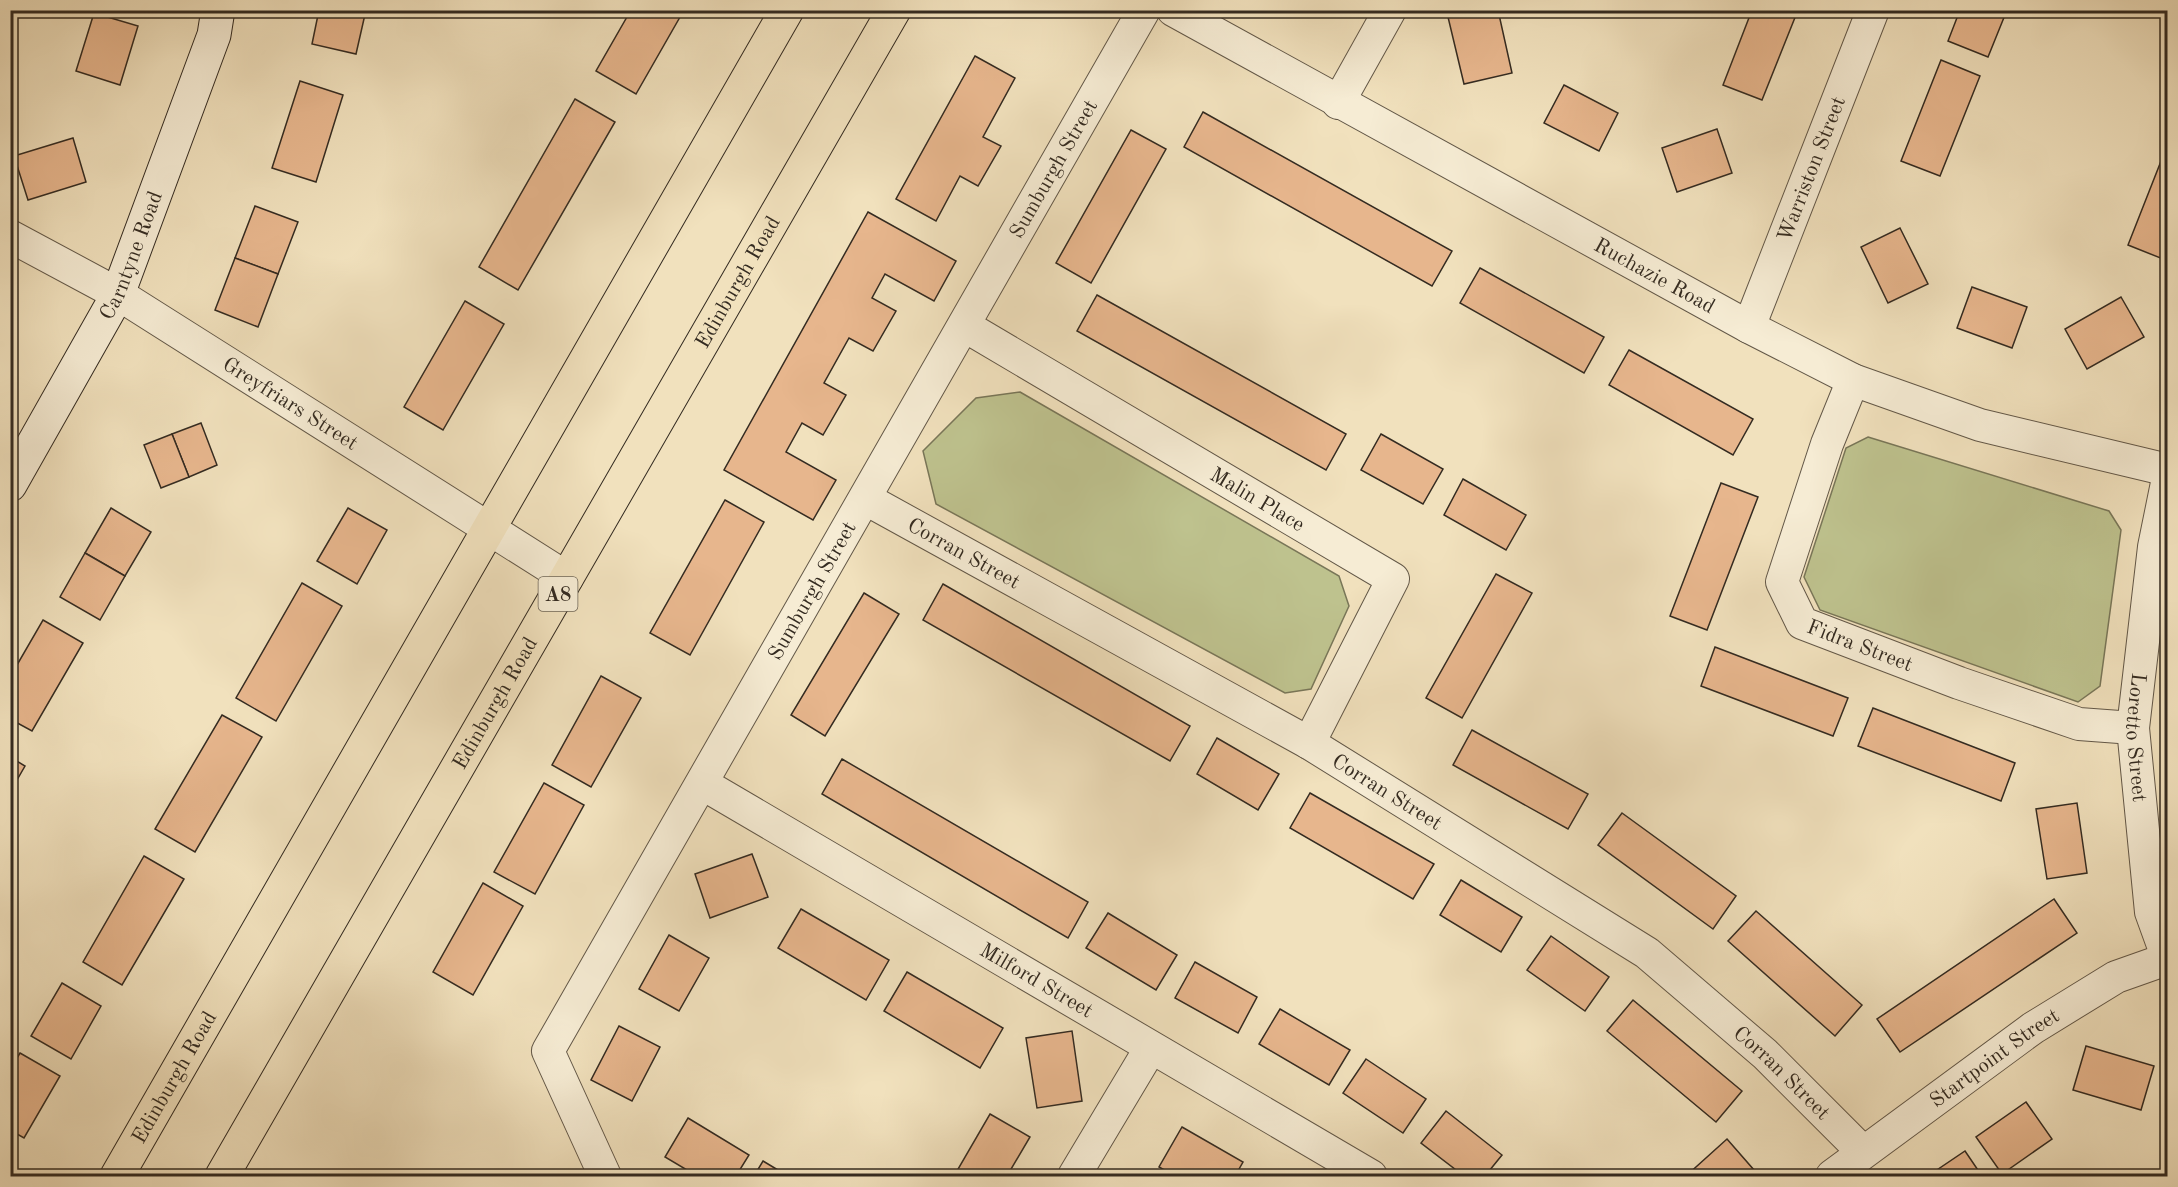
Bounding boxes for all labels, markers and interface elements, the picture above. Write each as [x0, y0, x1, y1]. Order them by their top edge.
street label: Warriston Street [1775, 94, 1850, 245]
street label: Sumburgh Street [1007, 97, 1102, 242]
street label: Carntyne Road [97, 189, 167, 324]
street label: Edinburgh Road [692, 213, 785, 352]
street label: Ruchazie Road [1590, 235, 1718, 318]
street label: Greyfriars Street [219, 354, 361, 455]
street label: Malin Place [1206, 464, 1308, 536]
street label: Corran Street [904, 515, 1023, 594]
street label: Sumburgh Street [765, 518, 861, 664]
road number: A8 [538, 577, 578, 611]
street label: Fidra Street [1804, 617, 1915, 676]
street label: Edinburgh Road [450, 634, 542, 773]
street label: Loretto Street [2121, 672, 2149, 803]
street label: Corran Street [1328, 751, 1445, 835]
street label: Milford Street [976, 940, 1096, 1022]
street label: Startpoint Street [1926, 1005, 2063, 1112]
street label: Edinburgh Road [129, 1008, 221, 1148]
street label: Corran Street [1729, 1023, 1833, 1124]

